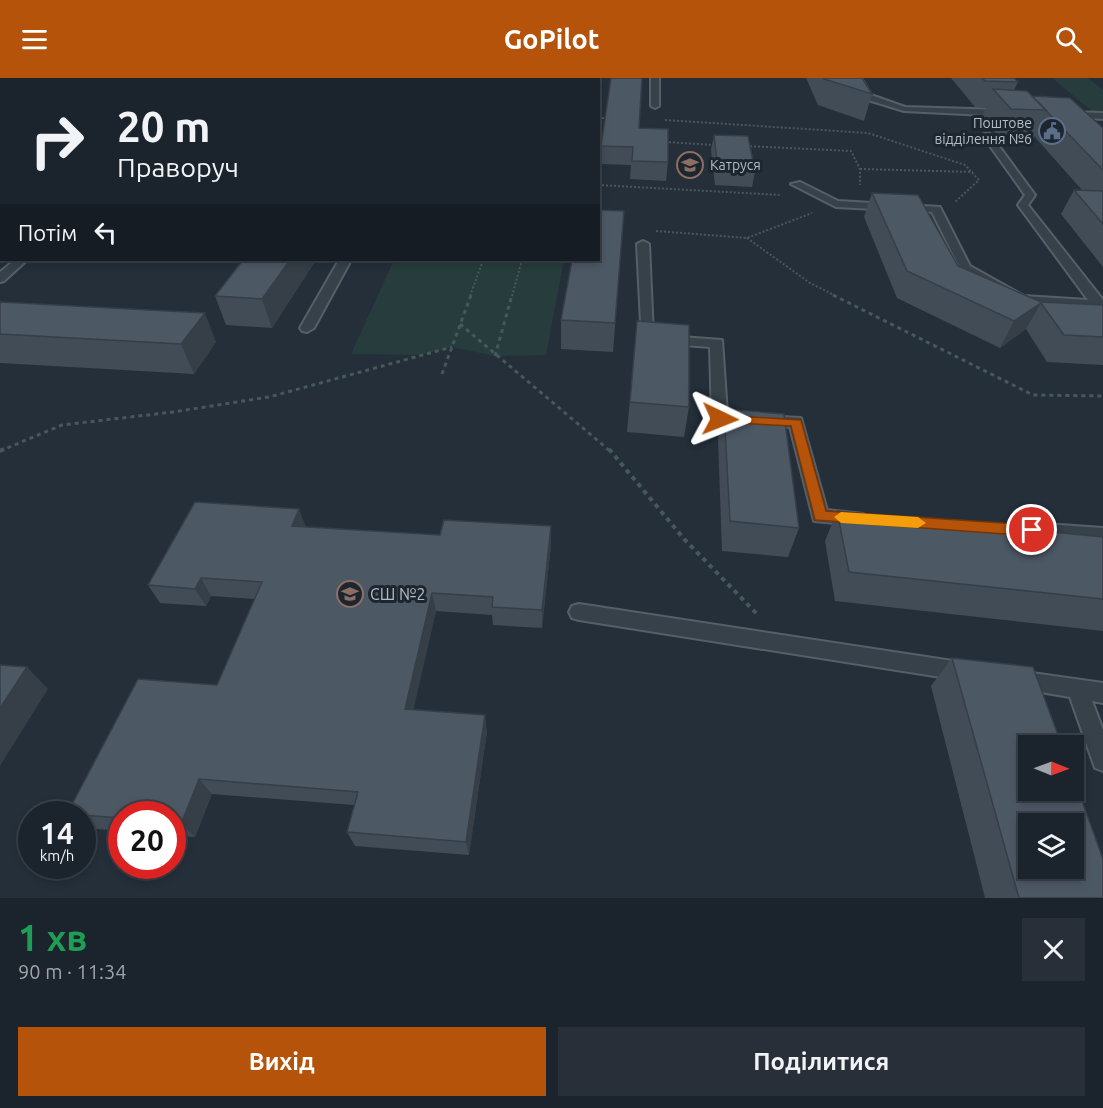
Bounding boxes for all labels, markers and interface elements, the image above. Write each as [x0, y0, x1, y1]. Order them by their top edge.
icon: menu [18, 23, 51, 56]
icon: search [1052, 23, 1085, 56]
text: GoPilot [504, 24, 599, 54]
icon: right [18, 102, 96, 180]
text: 20 m [117, 103, 211, 150]
place label: Поштове відділення №6 [934, 115, 1032, 147]
public building icon: Поштове відділення №6 [1037, 116, 1067, 146]
school or university icon: Катруся [675, 150, 705, 180]
text: Праворуч [117, 152, 239, 182]
place label: Катруся [710, 157, 761, 173]
icon: left [89, 216, 122, 249]
text: Потім [18, 220, 77, 245]
position arrow [688, 387, 752, 451]
pin [1006, 504, 1057, 555]
icon: arrive [1015, 513, 1048, 546]
school or university icon: СШ №2 [335, 579, 365, 609]
place label: СШ №2 [370, 585, 426, 603]
north arrow [1018, 735, 1084, 801]
map controls [1018, 735, 1084, 879]
speed limit sign: 20 [108, 801, 186, 879]
button: layers [1018, 813, 1084, 879]
text: 14 [40, 816, 74, 850]
text: km/h [40, 847, 74, 864]
text: 1 хв [18, 917, 87, 958]
button: close [1022, 918, 1085, 981]
text: 90 m · 11:34 [18, 960, 127, 983]
button: Вихід [18, 1027, 546, 1096]
button: Поділитися [558, 1027, 1085, 1096]

